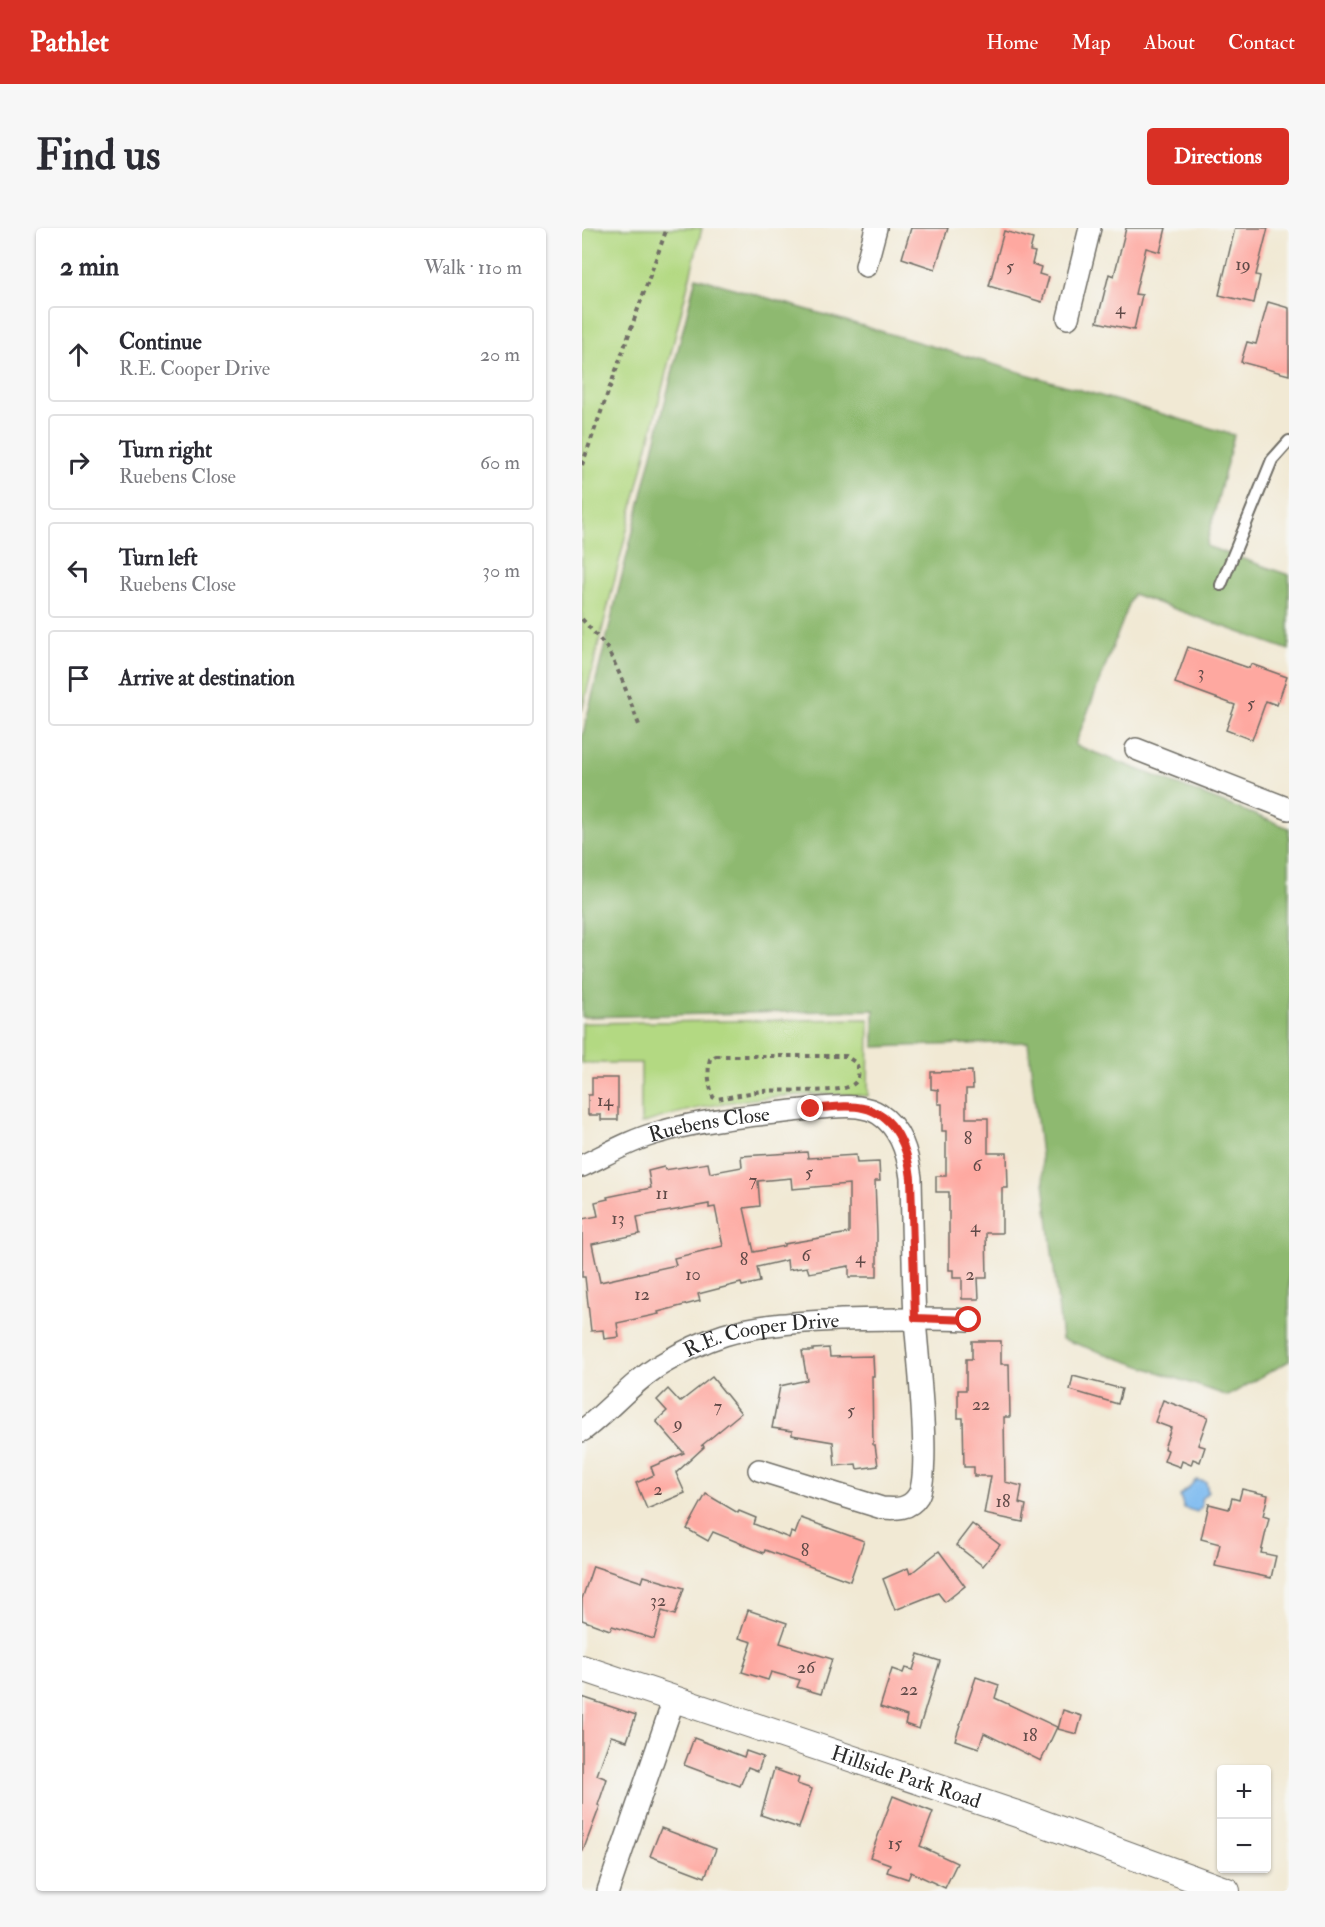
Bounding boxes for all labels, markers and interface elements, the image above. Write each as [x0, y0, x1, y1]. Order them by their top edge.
text: Pathlet [30, 25, 109, 60]
text: Home [986, 29, 1038, 56]
text: Map [1071, 29, 1111, 56]
text: About [1144, 29, 1195, 56]
text: Contact [1228, 29, 1295, 56]
button: Directions [1147, 128, 1289, 185]
text: Find us [36, 130, 160, 182]
text: 2 min [60, 251, 119, 283]
house number: 19 [1235, 253, 1251, 276]
text: Walk · 110 m [424, 255, 522, 280]
house number: 5 [1006, 255, 1014, 278]
house number: 4 [1115, 297, 1126, 320]
text: Continue [119, 328, 202, 356]
icon: ahead [62, 338, 95, 371]
text: 20 m [480, 342, 520, 367]
text: R.E. Cooper Drive [119, 356, 270, 381]
text: Turn right [119, 436, 212, 464]
icon: right [62, 446, 95, 479]
text: 60 m [480, 450, 520, 475]
text: Ruebens Close [119, 464, 236, 489]
text: Turn left [119, 544, 198, 572]
icon: left [62, 554, 95, 587]
text: 30 m [482, 558, 520, 583]
text: Ruebens Close [119, 572, 236, 597]
house number: 3 [1198, 661, 1204, 684]
icon: arrive [62, 662, 95, 695]
text: Arrive at destination [119, 664, 295, 692]
house number: 5 [1247, 692, 1255, 715]
house number: 14 [597, 1089, 614, 1112]
route end [797, 1095, 823, 1121]
street label: Ruebens Close [645, 1101, 771, 1149]
house number: 8 [964, 1127, 972, 1150]
house number: 6 [972, 1154, 982, 1177]
house number: 5 [805, 1161, 813, 1184]
house number: 7 [749, 1169, 757, 1192]
house number: 11 [656, 1182, 668, 1205]
house number: 13 [611, 1207, 625, 1230]
house number: 4 [970, 1215, 981, 1238]
house number: 6 [801, 1244, 811, 1267]
house number: 4 [855, 1246, 866, 1269]
house number: 8 [740, 1248, 748, 1271]
house number: 10 [685, 1263, 701, 1286]
house number: 2 [965, 1263, 975, 1286]
house number: 12 [634, 1283, 650, 1306]
route start [955, 1306, 981, 1332]
street label: R.E. Cooper Drive [679, 1307, 840, 1364]
house number: 22 [972, 1393, 990, 1416]
house number: 7 [714, 1395, 722, 1418]
house number: 5 [847, 1399, 855, 1422]
house number: 9 [671, 1412, 683, 1435]
house number: 2 [653, 1478, 663, 1501]
house number: 18 [996, 1490, 1010, 1513]
house number: 8 [801, 1539, 809, 1562]
house number: 32 [650, 1589, 666, 1612]
house number: 26 [797, 1656, 816, 1679]
house number: 22 [900, 1678, 918, 1701]
house number: 18 [1023, 1724, 1037, 1747]
street label: Hillside Park Road [828, 1740, 985, 1815]
map controls [1217, 1765, 1271, 1873]
button: + [1217, 1765, 1271, 1819]
button: − [1217, 1819, 1271, 1873]
house number: 15 [888, 1832, 902, 1855]

